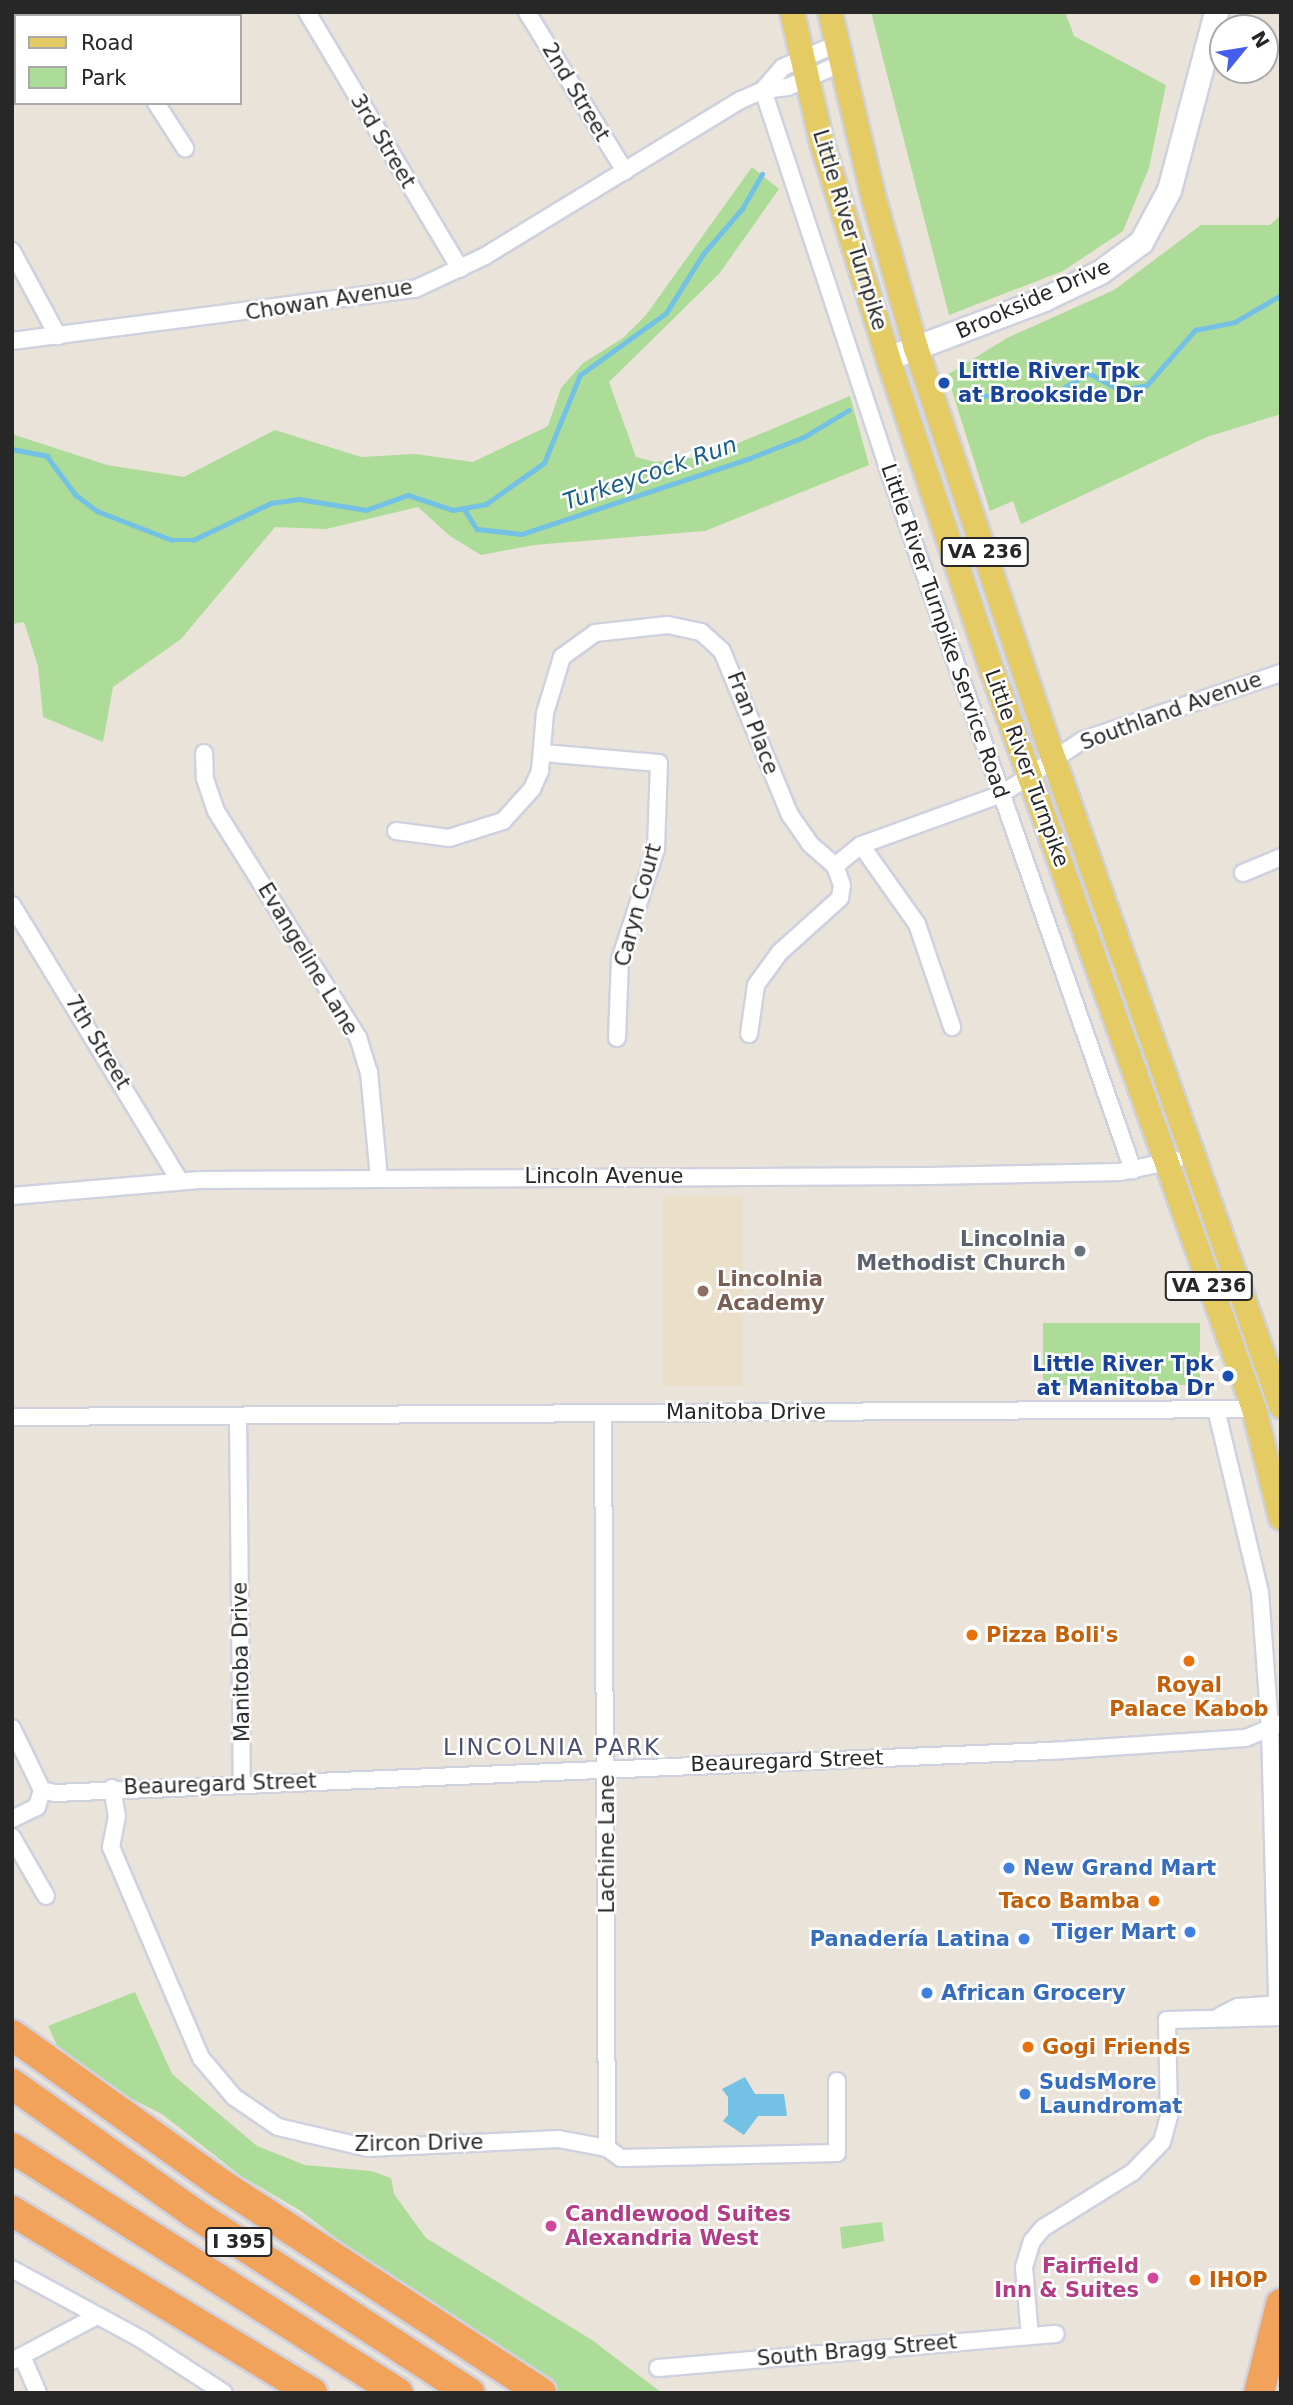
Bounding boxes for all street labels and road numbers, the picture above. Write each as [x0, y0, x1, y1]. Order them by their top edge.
street label: 2nd Street [537, 38, 615, 146]
street label: 3rd Street [345, 89, 421, 193]
street label: Little River Turnpike [807, 127, 893, 333]
street label: Brookside Drive [952, 254, 1114, 344]
street label: Chowan Avenue [244, 274, 414, 326]
street label: Little River Turnpike Service Road [876, 460, 1014, 802]
road number: VA 236 [940, 537, 1030, 568]
street label: Little River Turnpike [979, 666, 1075, 870]
street label: Southland Avenue [1077, 666, 1265, 756]
street label: Fran Place [722, 668, 784, 778]
street label: Caryn Court [609, 841, 667, 969]
street label: Evangeline Lane [253, 878, 363, 1040]
street label: 7th Street [60, 990, 136, 1094]
street label: Lincoln Avenue [524, 1163, 684, 1189]
road number: VA 236 [1164, 1270, 1254, 1302]
street label: Manitoba Drive [666, 1399, 826, 1425]
street label: Manitoba Drive [227, 1582, 255, 1742]
street label: Beauregard Street [690, 1745, 884, 1777]
street label: Beauregard Street [123, 1768, 317, 1800]
street label: Lachine Lane [594, 1775, 620, 1913]
street label: Zircon Drive [354, 2129, 484, 2157]
road number: I 395 [204, 2226, 274, 2258]
street label: South Bragg Street [756, 2329, 958, 2371]

